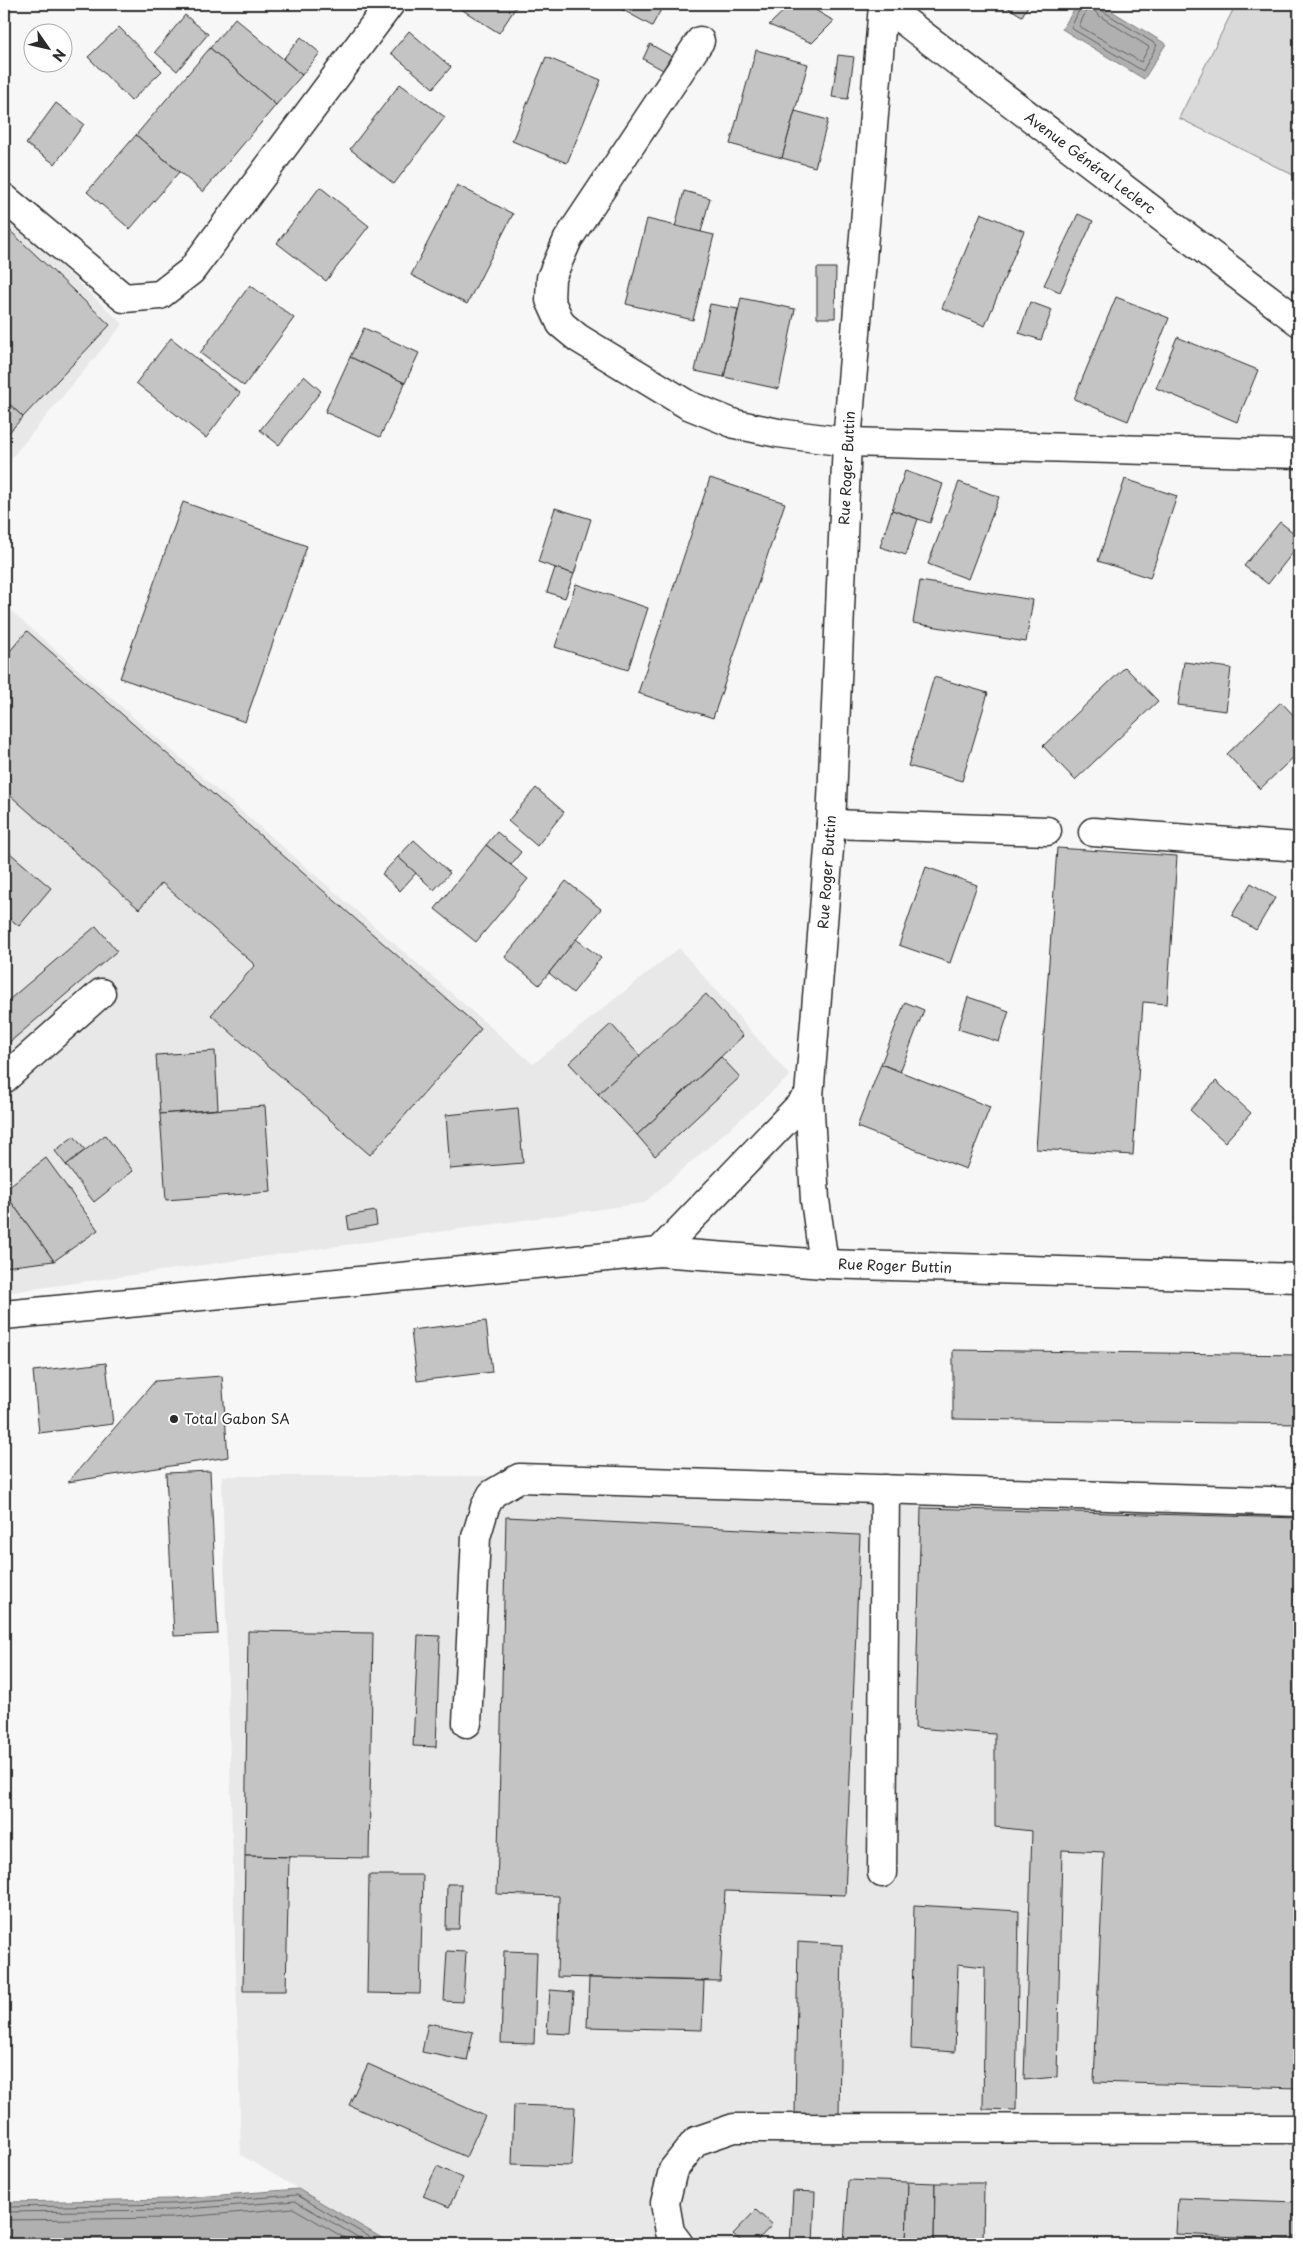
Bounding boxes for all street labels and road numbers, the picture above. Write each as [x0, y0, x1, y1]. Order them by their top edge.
street label: Avenue Général Leclerc [1020, 106, 1160, 219]
street label: Rue Roger Buttin [833, 410, 860, 526]
street label: Rue Roger Buttin [812, 814, 841, 930]
street label: Rue Roger Buttin [838, 1253, 952, 1278]

